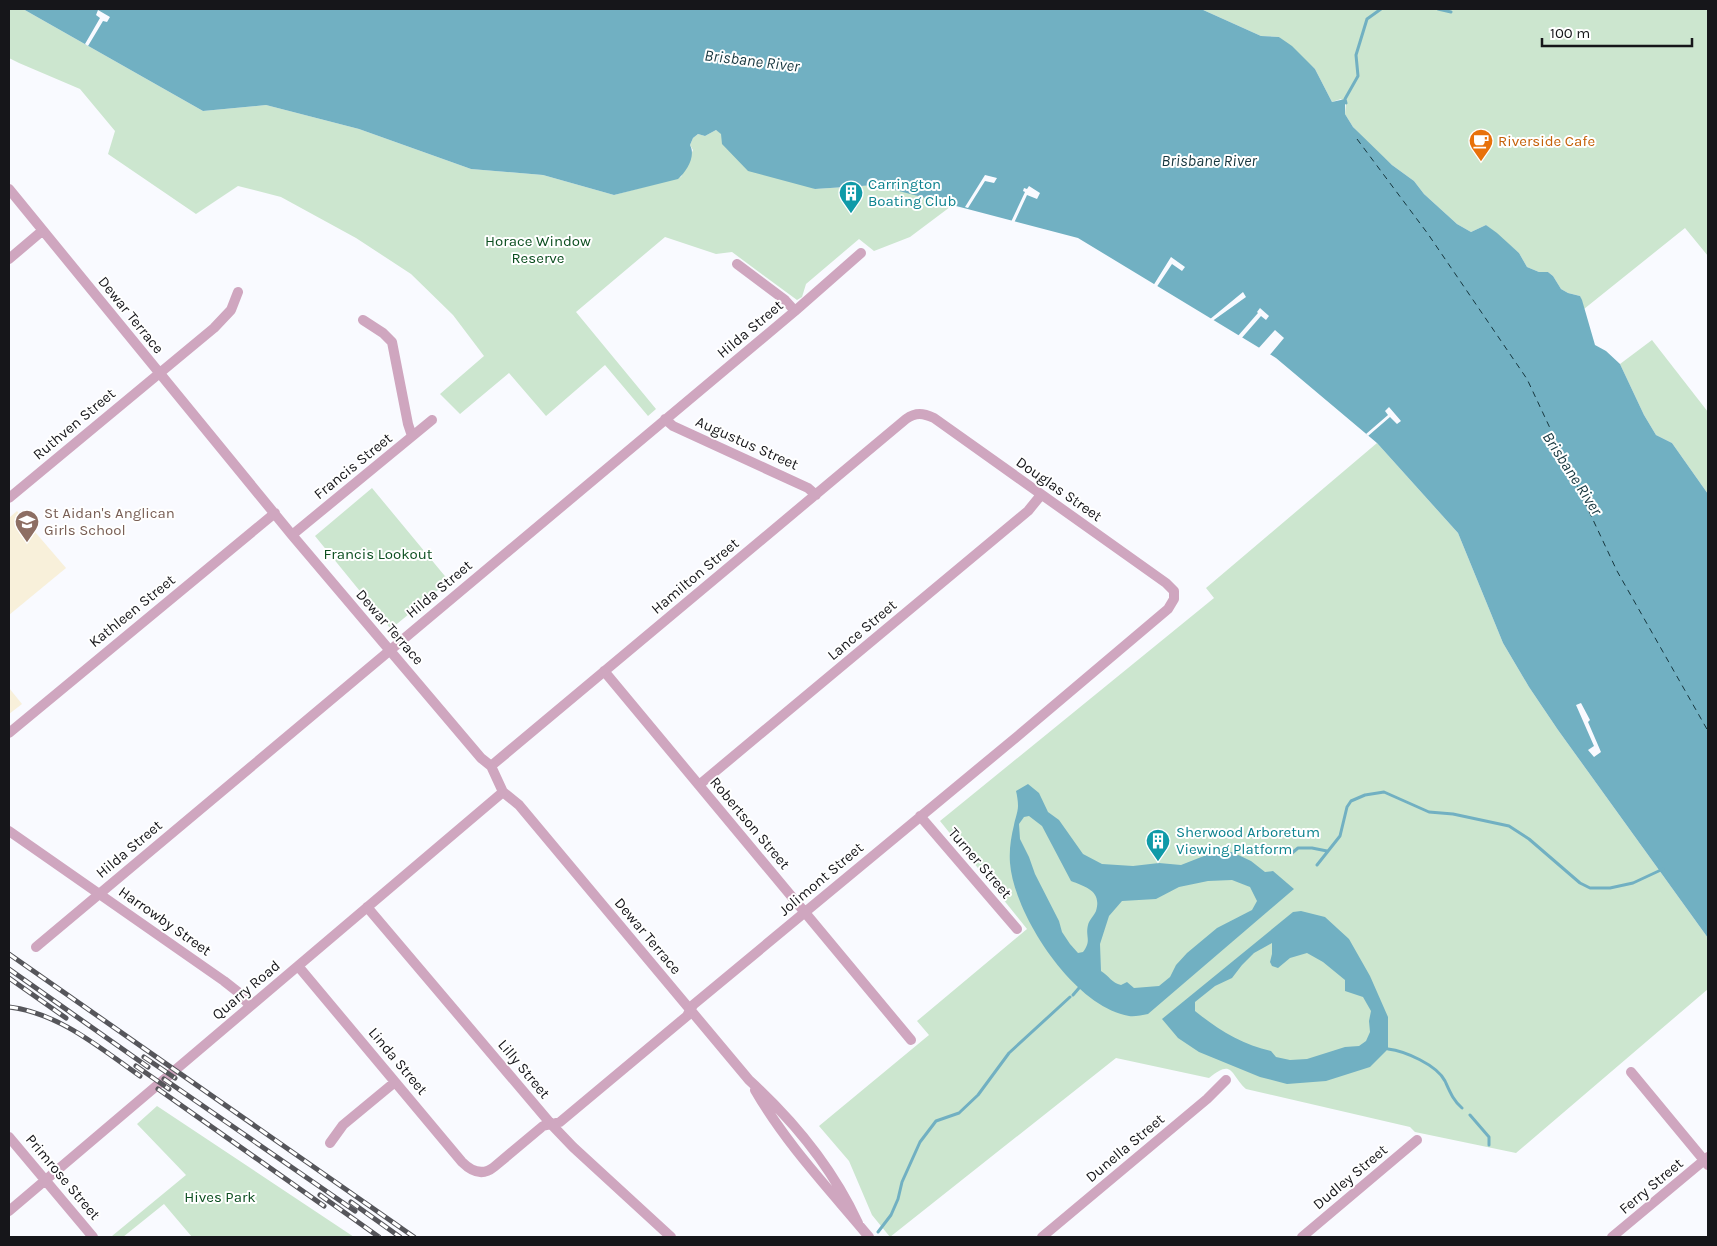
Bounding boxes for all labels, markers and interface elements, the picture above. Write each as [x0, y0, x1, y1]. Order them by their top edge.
scale bar [1542, 15, 1692, 47]
text: 100 m [1550, 24, 1590, 42]
water label: Brisbane River [703, 45, 801, 76]
cafe icon: Riverside Cafe [1468, 128, 1494, 162]
place label: Riverside Cafe [1498, 132, 1595, 150]
water label: Brisbane River [1161, 151, 1257, 170]
place label: Carrington Boating Club [868, 175, 956, 210]
building icon: Carrington Boating Club [838, 180, 864, 214]
park label: Horace Window Reserve [485, 232, 591, 267]
street label: Dewar Terrace [94, 273, 168, 357]
street label: Hilda Street [713, 296, 787, 362]
street label: Ruthven Street [29, 384, 119, 464]
street label: Augustus Street [693, 412, 801, 474]
water label: Brisbane River [1539, 428, 1607, 519]
street label: Francis Street [310, 429, 396, 503]
street label: Douglas Street [1013, 453, 1106, 525]
place label: St Aidan's Anglican Girls School [44, 504, 175, 539]
school or university icon: St Aidan's Anglican Girls School [14, 509, 40, 543]
street label: Hamilton Street [648, 534, 743, 618]
park label: Francis Lookout [323, 545, 433, 563]
street label: Hilda Street [402, 556, 476, 622]
street label: Kathleen Street [85, 571, 179, 651]
street label: Dewar Terrace [352, 585, 428, 669]
street label: Lance Street [824, 596, 900, 664]
street label: Robertson Street [706, 773, 794, 873]
street label: Hilda Street [92, 816, 166, 882]
place label: Sherwood Arboretum Viewing Platform [1176, 823, 1320, 858]
street label: Turner Street [944, 824, 1016, 902]
building icon: Sherwood Arboretum Viewing Platform [1145, 828, 1171, 862]
street label: Jolimont Street [775, 838, 867, 920]
street label: Harrowby Street [115, 882, 215, 960]
street label: Dewar Terrace [611, 894, 685, 978]
street label: Quarry Road [208, 956, 284, 1024]
street label: Linda Street [365, 1024, 432, 1099]
street label: Lilly Street [494, 1036, 554, 1102]
street label: Dunella Street [1082, 1110, 1168, 1186]
street label: Primrose Street [22, 1131, 104, 1224]
street label: Dudley Street [1309, 1140, 1391, 1213]
street label: Ferry Street [1615, 1154, 1687, 1218]
park label: Hives Park [184, 1188, 256, 1206]

